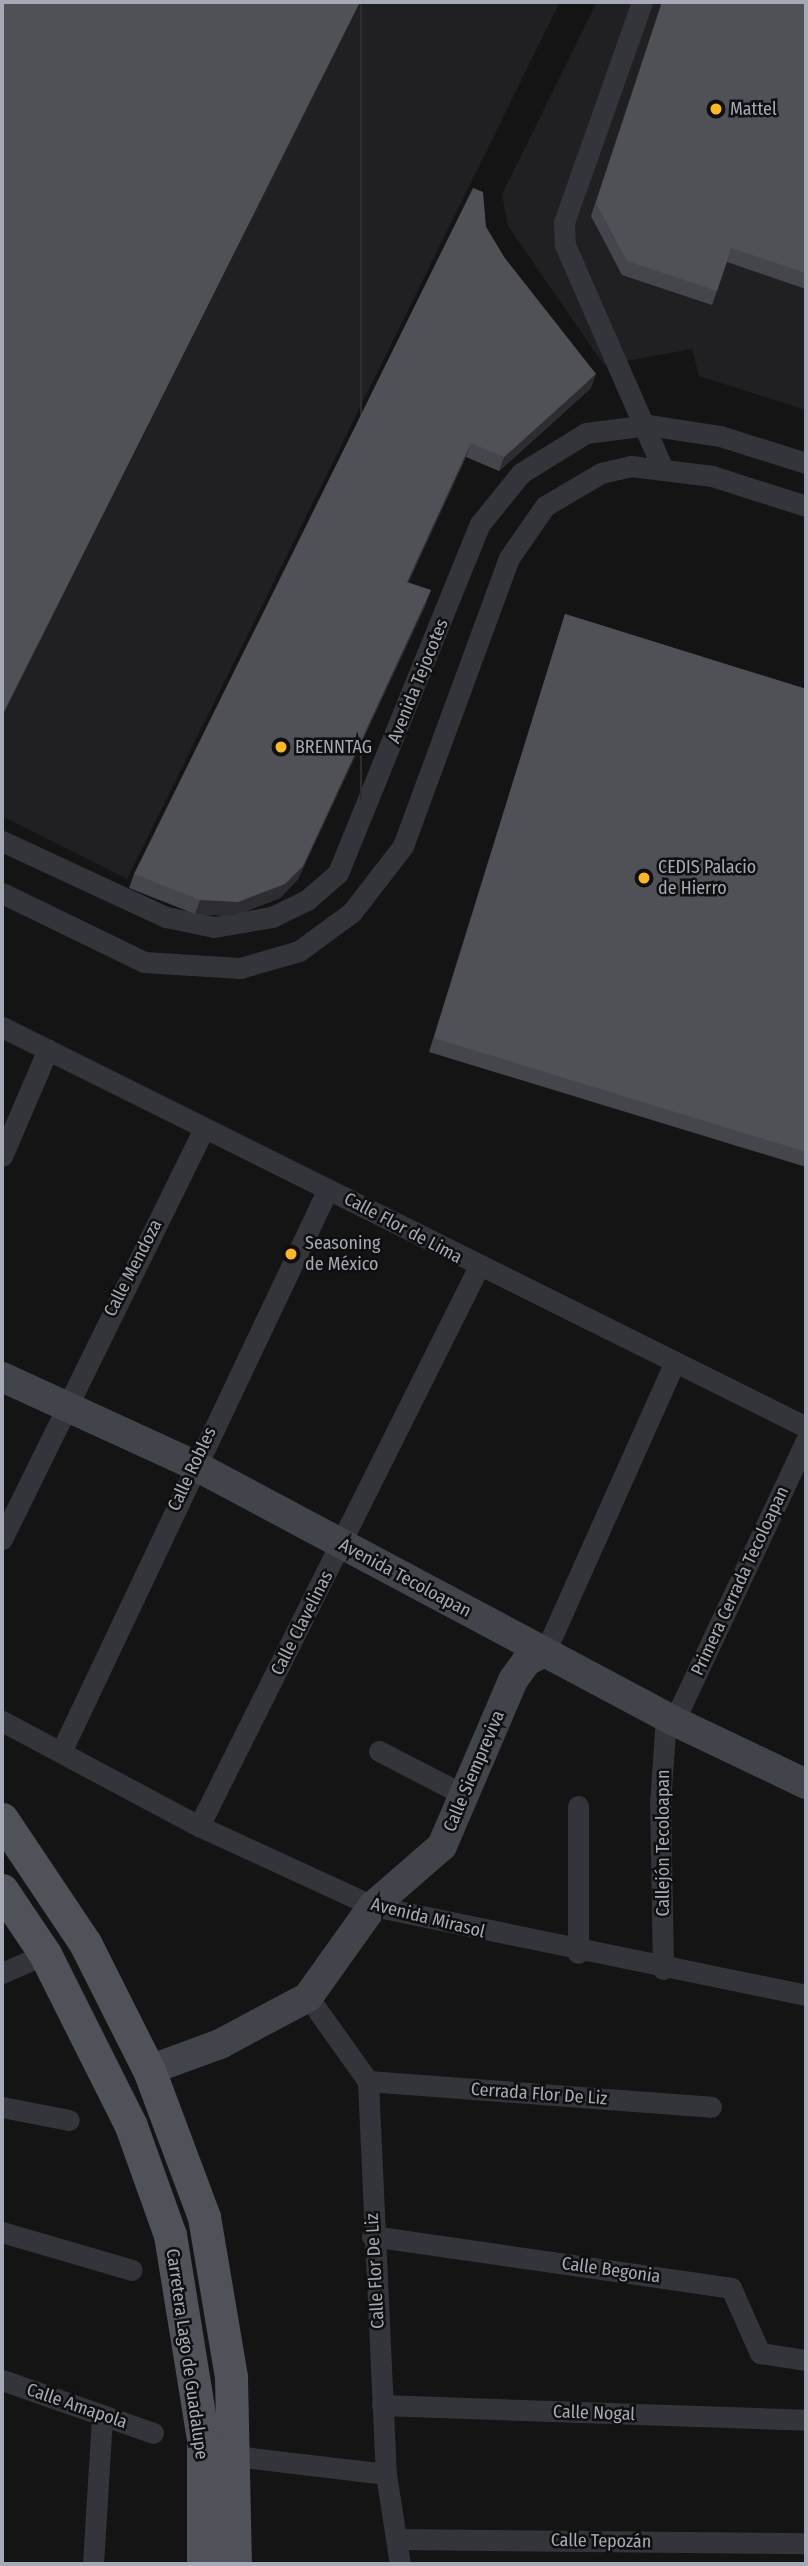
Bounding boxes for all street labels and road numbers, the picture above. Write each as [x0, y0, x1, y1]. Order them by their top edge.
street label: Avenida Tejocotes [383, 616, 453, 746]
street label: Calle Flor de Lima [340, 1188, 466, 1268]
street label: Calle Mendoza [99, 1216, 167, 1320]
street label: Calle Robles [163, 1424, 221, 1514]
street label: Primera Cerrada Tecoloapan [687, 1483, 793, 1679]
street label: Avenida Tecoloapan [335, 1534, 475, 1622]
street label: Calle Clavelinas [266, 1567, 338, 1679]
street label: Calle Siempreviva [439, 1707, 509, 1835]
street label: Callejón Tecoloapan [652, 1769, 674, 1917]
street label: Avenida Mirasol [369, 1893, 487, 1943]
street label: Cerrada Flor De Liz [470, 2078, 608, 2110]
street label: Calle Flor De Liz [361, 2213, 389, 2329]
street label: Carretera Lago de Guadalupe [162, 2247, 212, 2461]
street label: Calle Begonia [560, 2252, 662, 2288]
street label: Calle Amapola [24, 2379, 130, 2433]
street label: Calle Nogal [553, 2401, 635, 2425]
street label: Calle Tepozán [551, 2529, 651, 2553]

